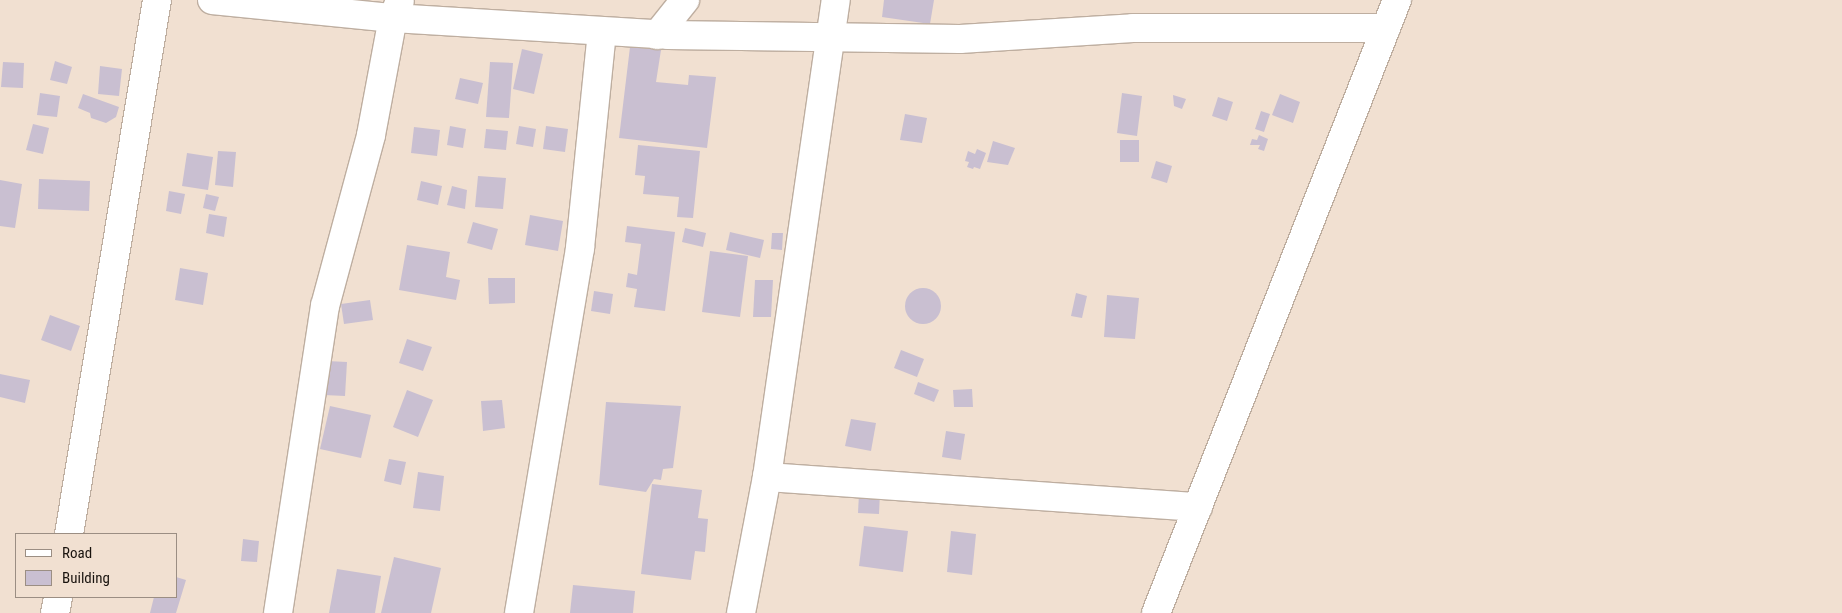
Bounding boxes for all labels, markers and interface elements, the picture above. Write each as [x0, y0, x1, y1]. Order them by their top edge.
legend [15, 533, 178, 598]
text: Road [62, 544, 92, 562]
text: Building [62, 569, 110, 587]

